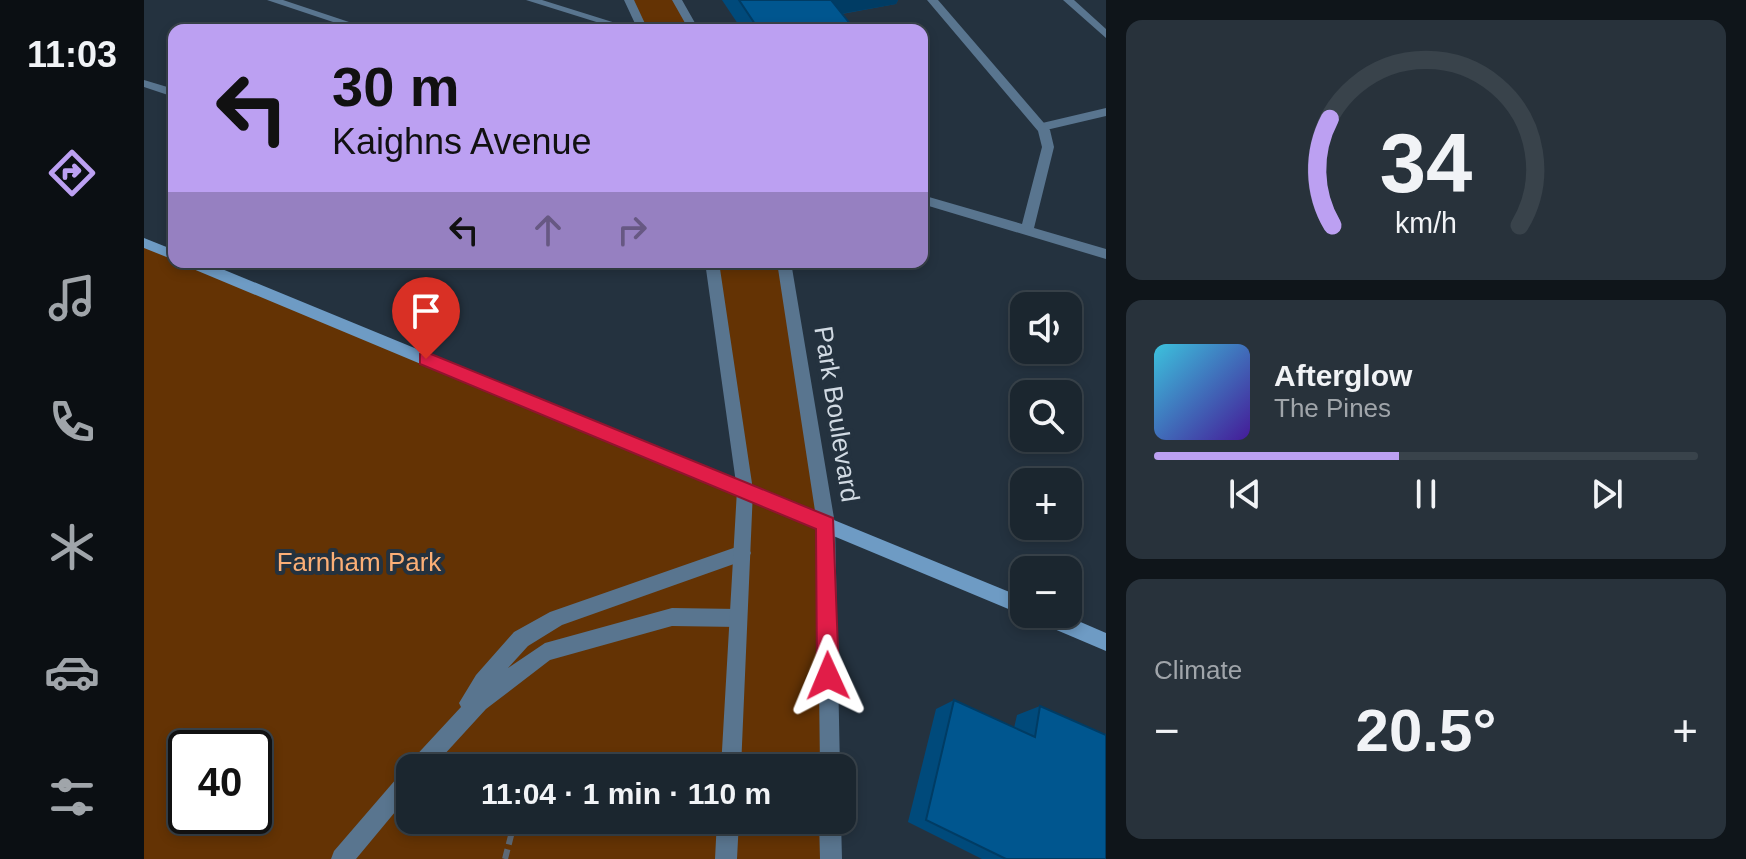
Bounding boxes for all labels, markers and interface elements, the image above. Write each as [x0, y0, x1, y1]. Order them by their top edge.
text: 11:03 [27, 34, 117, 75]
text: 30 m [332, 55, 460, 118]
icon: left [200, 56, 304, 160]
text: 34 [1380, 116, 1472, 209]
text: Kaighns Avenue [332, 121, 592, 162]
icon: directions [44, 145, 100, 201]
text: km/h [1395, 207, 1457, 239]
icon: left [442, 208, 486, 252]
icon: ahead [526, 208, 570, 252]
icon: right [610, 208, 654, 252]
icon: music [44, 270, 100, 326]
pin [392, 277, 460, 359]
icon: arrive [404, 289, 448, 333]
map controls [1010, 292, 1082, 628]
button: sound [1010, 292, 1082, 364]
street label: Park Boulevard [808, 324, 866, 504]
text: Afterglow [1274, 359, 1412, 392]
button: search [1010, 380, 1082, 452]
text: The Pines [1274, 393, 1391, 423]
icon: phone [44, 394, 100, 450]
button: + [1010, 468, 1082, 540]
icon: previous [1223, 472, 1267, 516]
icon: pause [1404, 472, 1448, 516]
icon: next [1585, 472, 1629, 516]
icon: climate [44, 519, 100, 575]
park label: Farnham Park [277, 547, 442, 577]
button: − [1010, 556, 1082, 628]
position arrow [786, 634, 870, 718]
icon: car [44, 644, 100, 700]
text: Climate [1154, 655, 1242, 685]
text: 20.5° [1356, 697, 1496, 764]
text: − [1154, 706, 1180, 755]
text: + [1672, 706, 1698, 755]
speed limit sign: 40 [168, 730, 272, 834]
icon: filters [44, 769, 100, 825]
text: 11:04 · 1 min · 110 m [481, 777, 771, 810]

